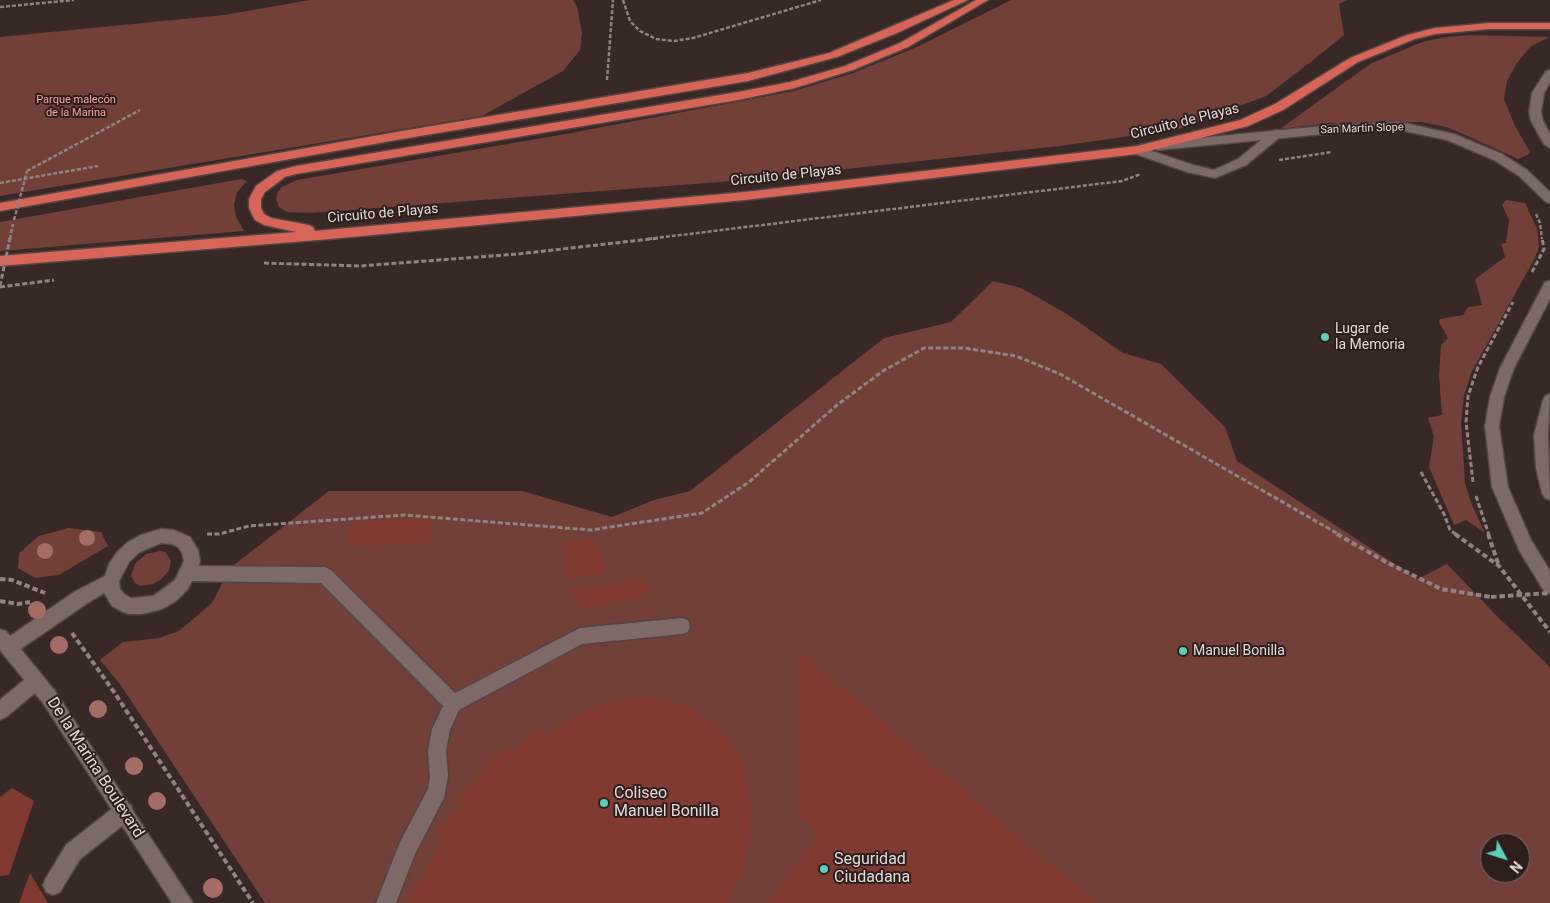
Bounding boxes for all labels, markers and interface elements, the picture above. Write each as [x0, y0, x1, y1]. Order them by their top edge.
park label: Parque malecón de la Marina [36, 93, 116, 119]
street label: Circuito de Playas [1129, 100, 1241, 144]
street label: San Martin Slope [1320, 121, 1404, 137]
street label: Circuito de Playas [730, 162, 842, 190]
street label: Circuito de Playas [327, 201, 439, 227]
place label: Lugar de la Memoria [1335, 321, 1405, 354]
marker: Lugar de la Memoria [1319, 331, 1331, 343]
place label: Manuel Bonilla [1193, 643, 1285, 659]
marker: Manuel Bonilla [1177, 645, 1189, 657]
street label: De la Marina Boulevard [42, 694, 148, 842]
place label: Coliseo Manuel Bonilla [614, 784, 719, 822]
marker: Coliseo Manuel Bonilla [598, 797, 610, 809]
north arrow [1480, 833, 1530, 883]
place label: Seguridad Ciudadana [834, 850, 910, 888]
text: N [1506, 858, 1525, 876]
marker: Seguridad Ciudadana [818, 863, 830, 875]

